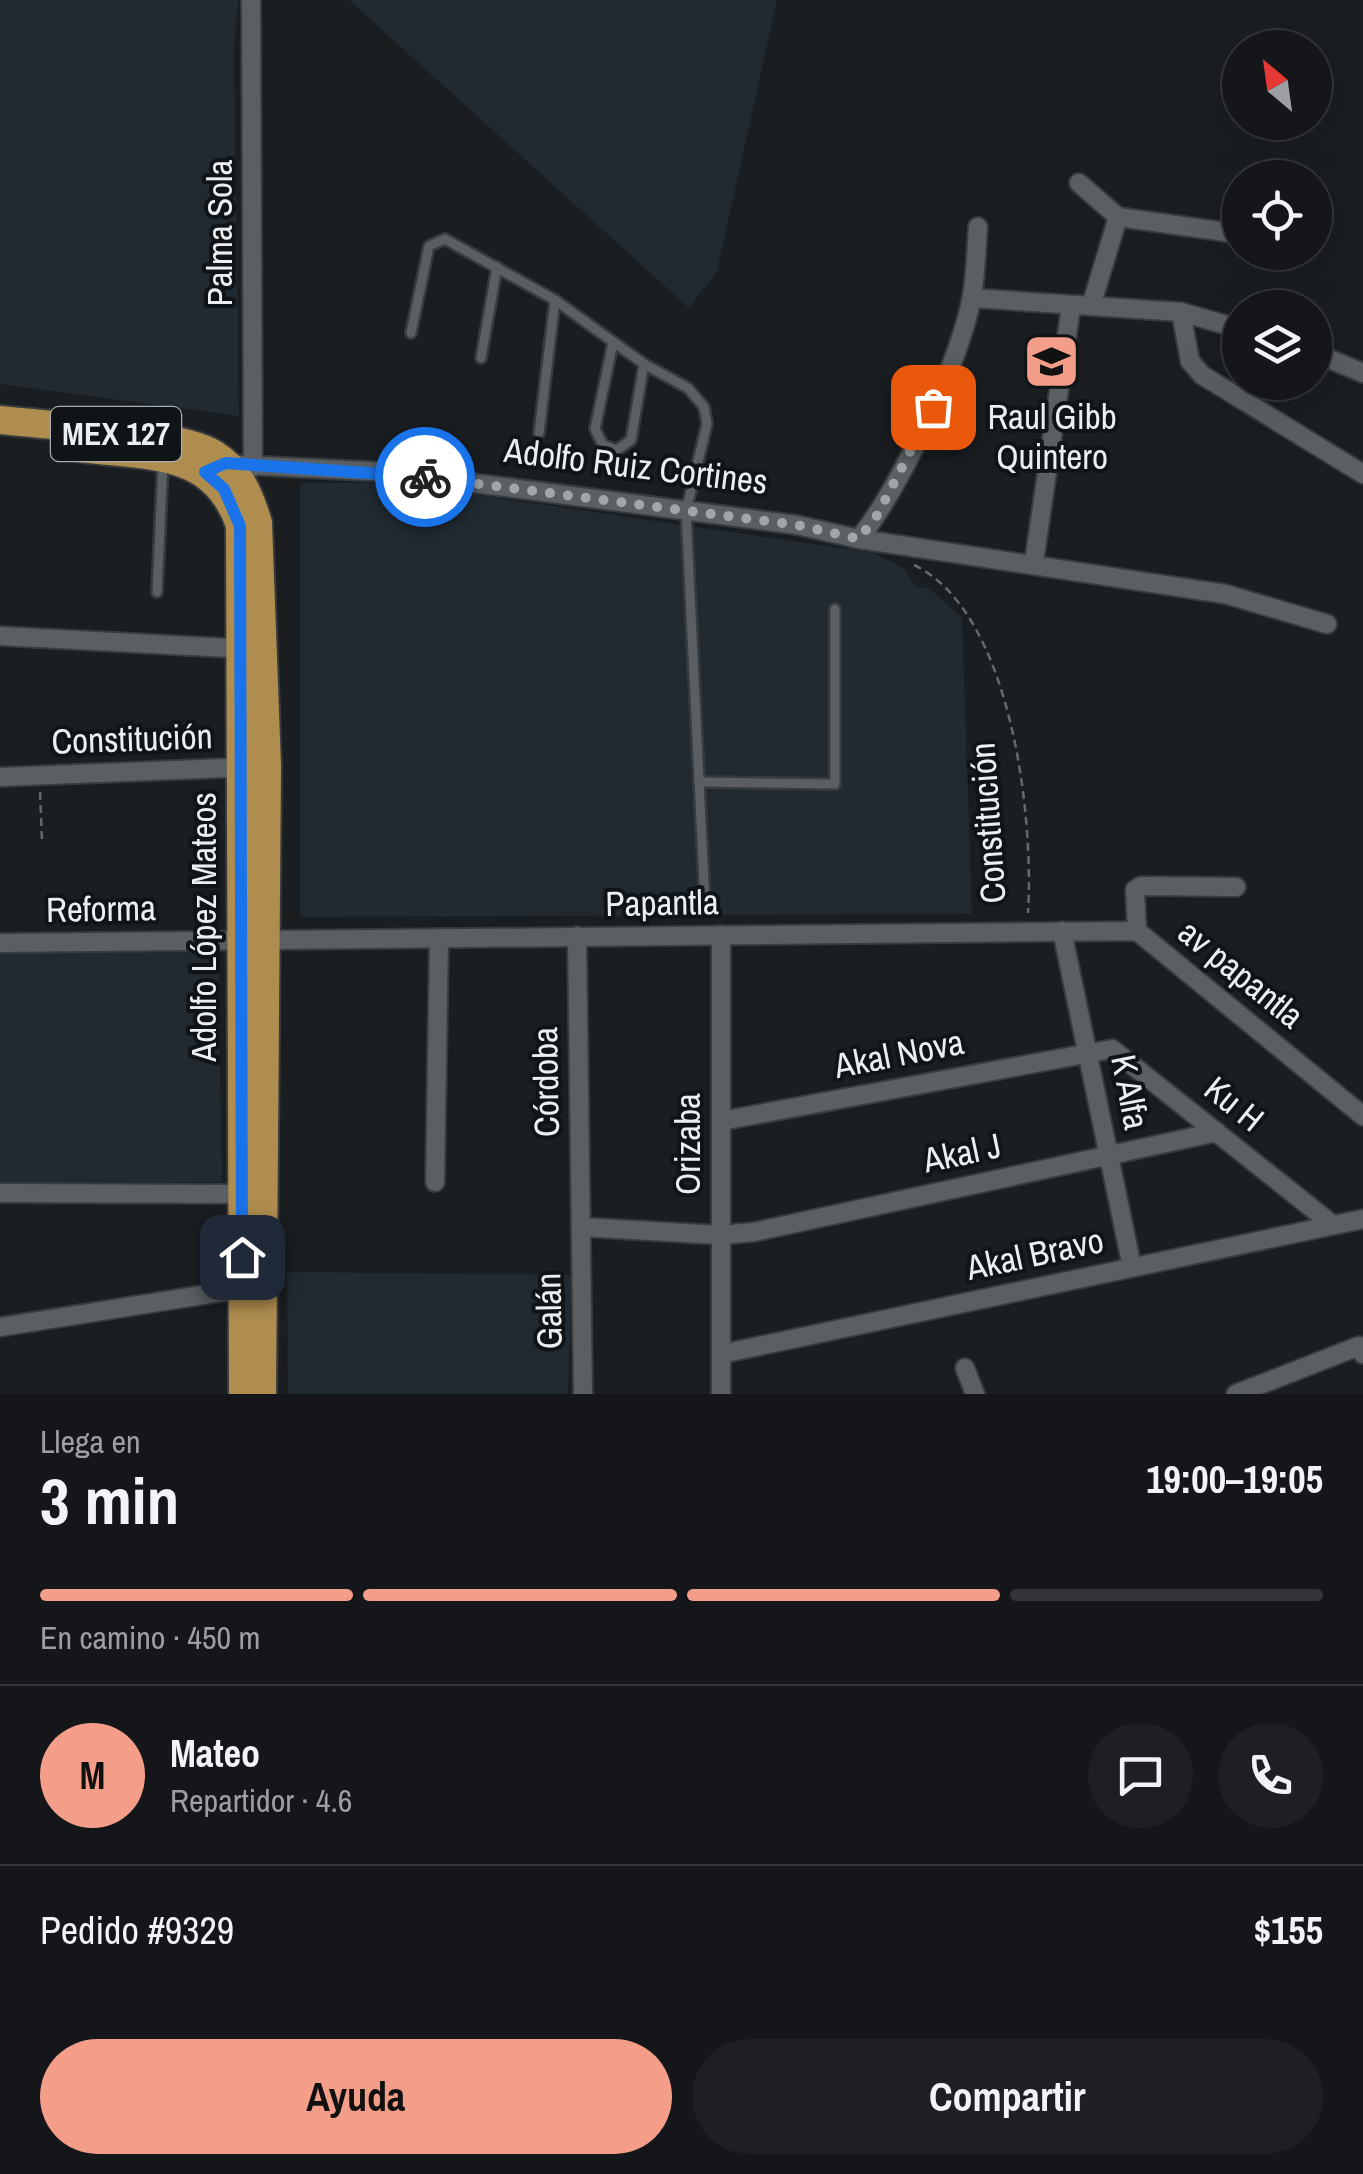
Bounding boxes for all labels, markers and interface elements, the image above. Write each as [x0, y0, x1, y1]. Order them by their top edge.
north arrow [1222, 30, 1332, 140]
map controls [1222, 30, 1332, 400]
street label: Palma Sola [196, 160, 243, 306]
button: locate [1222, 160, 1332, 270]
button: layers [1222, 290, 1332, 400]
school or university icon: Raul Gibb Quintero [1022, 331, 1082, 391]
pin [891, 365, 976, 450]
icon: bag [906, 380, 961, 435]
place label: Raul Gibb Quintero [987, 393, 1117, 480]
road number: MEX 127 [51, 407, 181, 461]
street label: Adolfo Ruiz Cortines [501, 426, 770, 505]
courier [375, 427, 475, 527]
icon: bike [398, 450, 453, 505]
street label: Constitución [51, 712, 213, 765]
street label: Constitución [958, 741, 1017, 905]
street label: Adolfo López Mateos [180, 792, 227, 1063]
street label: Papantla [605, 878, 719, 927]
street label: Reforma [46, 884, 156, 933]
street label: av papantla [1169, 909, 1314, 1039]
street label: Akal Nova [829, 1018, 968, 1089]
street label: Córdoba [521, 1027, 570, 1137]
street label: K Alfa [1100, 1051, 1161, 1133]
street label: Ku H [1195, 1065, 1274, 1142]
street label: Orizaba [664, 1093, 711, 1195]
street label: Akal J [918, 1121, 1005, 1184]
pin [200, 1215, 285, 1300]
street label: Akal Bravo [961, 1216, 1108, 1291]
icon: home [215, 1230, 270, 1285]
street label: Galán [524, 1272, 573, 1350]
text: Llega en [40, 1420, 141, 1463]
text: 19:00–19:05 [1146, 1454, 1323, 1505]
text: 3 min [40, 1457, 179, 1544]
text: En camino · 450 m [40, 1616, 260, 1659]
button: chat [1088, 1723, 1193, 1828]
button: phone [1218, 1723, 1323, 1828]
text: Mateo [170, 1728, 260, 1779]
text: M [80, 1750, 105, 1801]
text: Repartidor · 4.6 [170, 1779, 352, 1822]
text: Pedido #9329 [40, 1905, 234, 1956]
text: $155 [1254, 1905, 1323, 1956]
button: Ayuda [40, 2039, 672, 2154]
button: Compartir [692, 2039, 1323, 2154]

